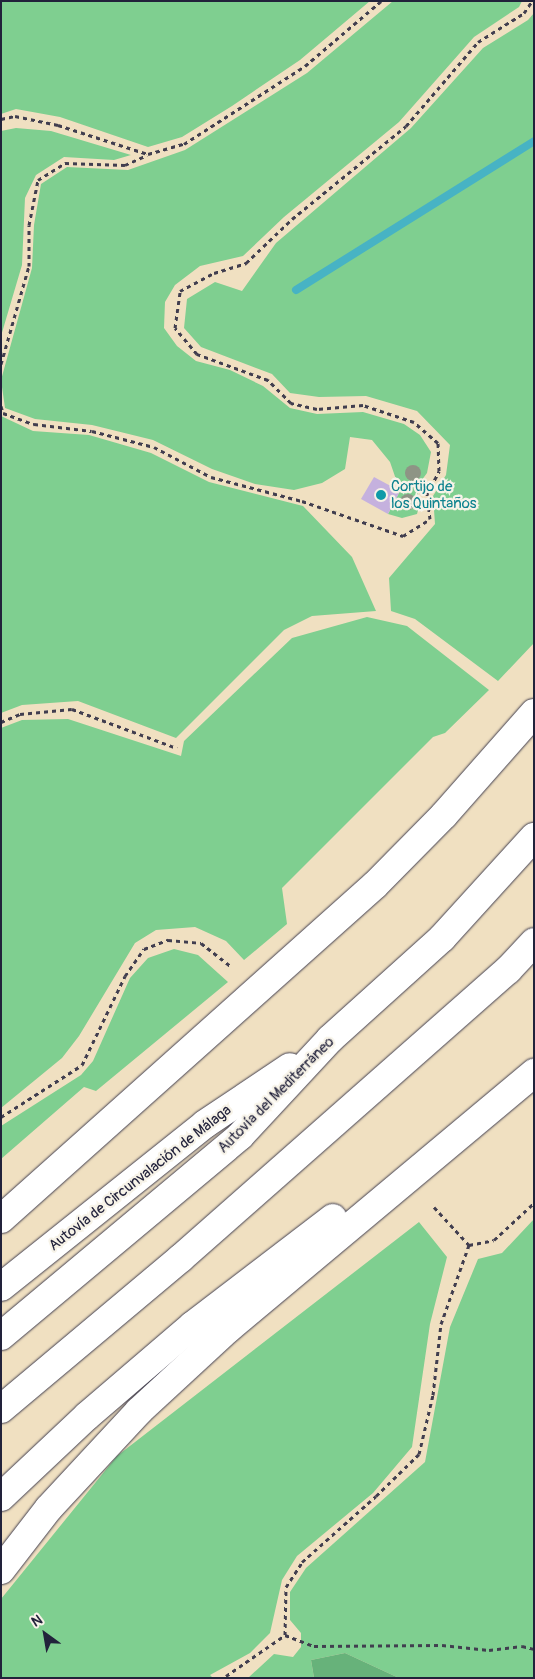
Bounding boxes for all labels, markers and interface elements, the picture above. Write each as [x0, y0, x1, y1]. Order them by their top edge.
place label: Cortijo de los Quintaños [391, 477, 477, 512]
marker: Cortijo de los Quintaños [375, 489, 387, 501]
street label: Autovía del Mediterráneo [214, 1033, 338, 1157]
street label: Autovía de Circunvalación de Málaga [45, 1101, 235, 1255]
north arrow [20, 1609, 70, 1659]
text: N [28, 1611, 45, 1631]

